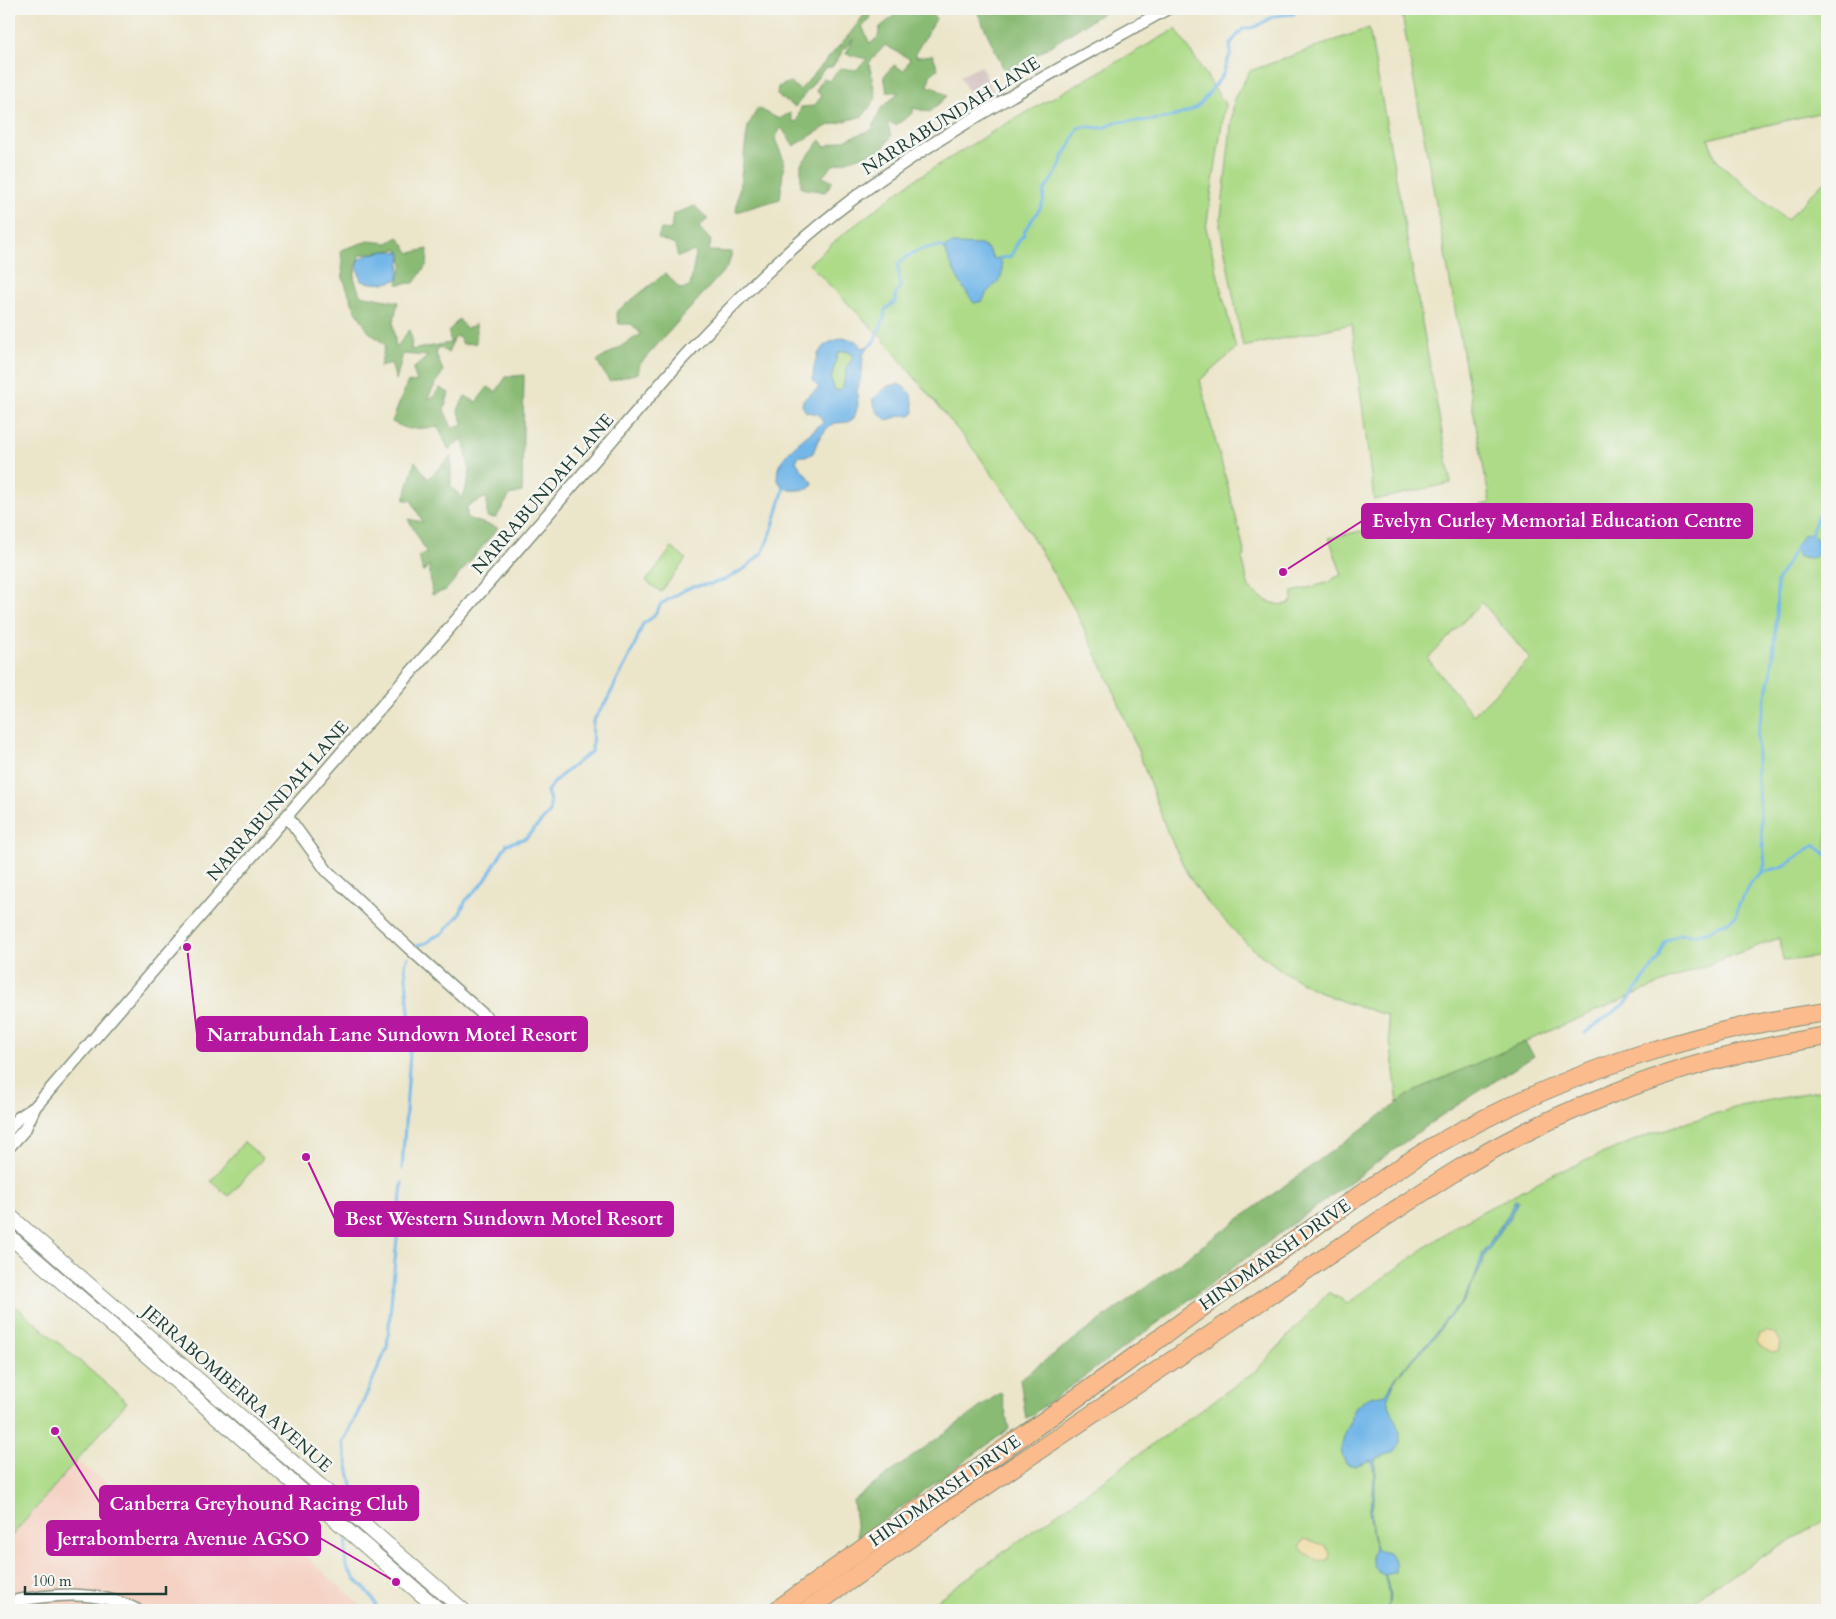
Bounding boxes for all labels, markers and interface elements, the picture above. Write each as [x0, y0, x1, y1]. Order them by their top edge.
street label: NARRABUNDAH LANE [857, 51, 1045, 181]
street label: NARRABUNDAH LANE [466, 408, 620, 580]
callout: Evelyn Curley Memorial Education Centre [1362, 504, 1752, 538]
text: Evelyn Curley Memorial Education Centre [1372, 508, 1742, 534]
street label: NARRABUNDAH LANE [201, 715, 355, 887]
callout: Narrabundah Lane Sundown Motel Resort [197, 1017, 587, 1051]
text: Narrabundah Lane Sundown Motel Resort [207, 1022, 577, 1048]
street label: HINDMARSH DRIVE [1194, 1193, 1356, 1317]
callout: Best Western Sundown Motel Resort [335, 1202, 673, 1236]
text: Best Western Sundown Motel Resort [345, 1206, 663, 1232]
street label: JERRABOMBERRA AVENUE [134, 1298, 337, 1478]
street label: HINDMARSH DRIVE [864, 1429, 1026, 1553]
callout: Canberra Greyhound Racing Club [100, 1486, 418, 1520]
text: Canberra Greyhound Racing Club [110, 1491, 408, 1517]
callout: Jerrabomberra Avenue AGSO [47, 1521, 320, 1555]
text: Jerrabomberra Avenue AGSO [54, 1526, 309, 1552]
scale bar [25, 1564, 166, 1596]
text: 100 m [32, 1571, 72, 1591]

